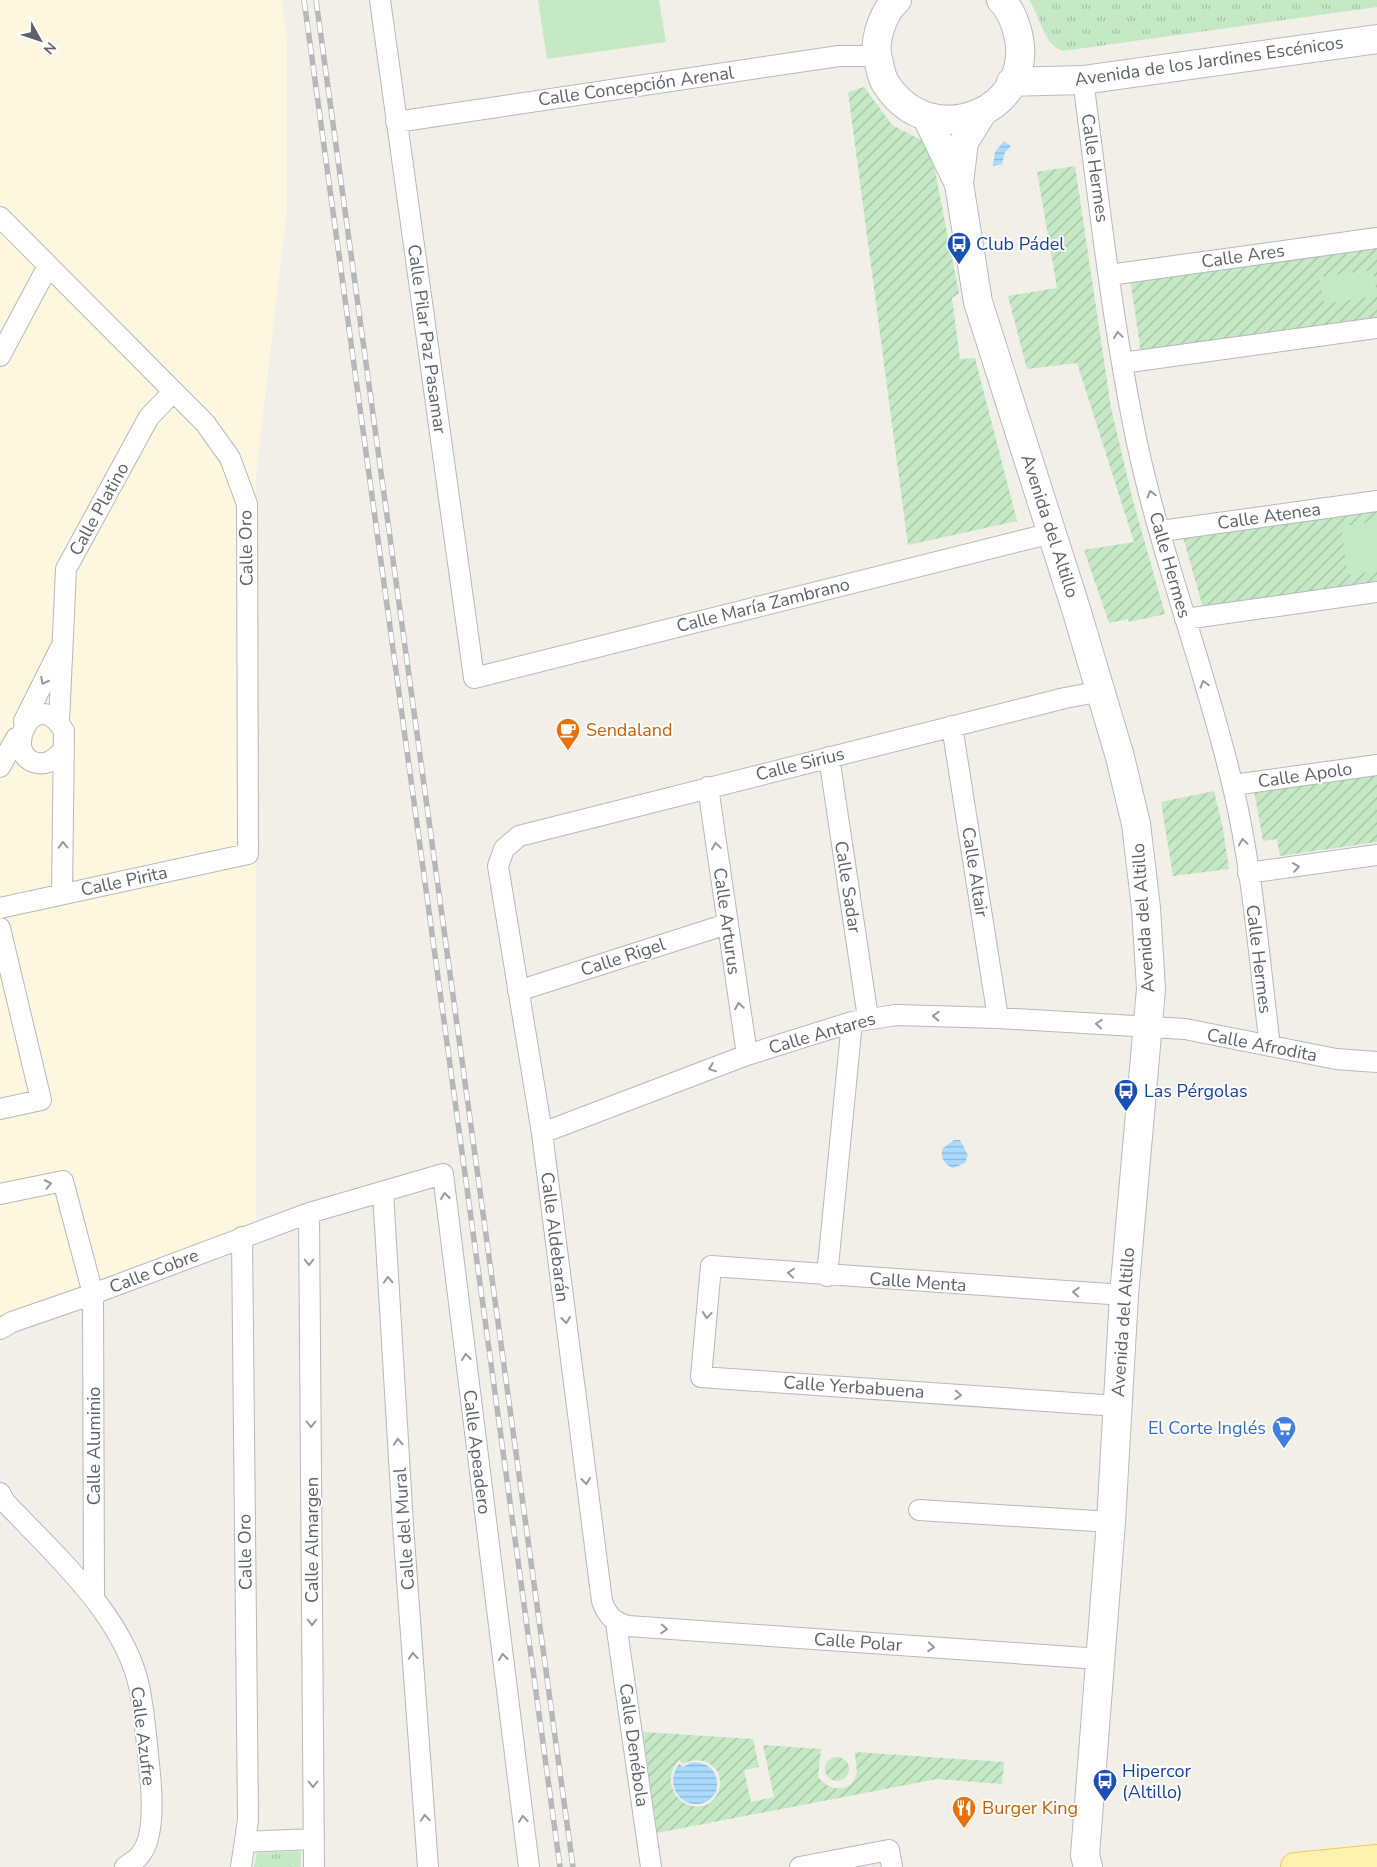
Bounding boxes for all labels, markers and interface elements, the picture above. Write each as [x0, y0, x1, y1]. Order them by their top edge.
north arrow [15, 15, 65, 65]
street label: Avenida de los Jardines Escénicos [1073, 30, 1345, 92]
text: N [39, 38, 60, 58]
street label: Calle Concepción Arenal [537, 60, 736, 112]
street label: Calle Hermes [1075, 112, 1115, 224]
bus stop icon: Club Pádel [946, 231, 972, 265]
place label: Club Pádel [976, 232, 1065, 256]
street label: Calle Ares [1200, 238, 1286, 274]
street label: Calle Pilar Paz Pasamar [402, 243, 452, 436]
one-way arrow [1113, 331, 1124, 339]
street label: Avenida del Altillo [1015, 451, 1085, 601]
street label: Calle Platino [64, 458, 134, 560]
one-way arrow [1146, 490, 1157, 499]
street label: Calle Atenea [1216, 497, 1322, 535]
street label: Calle Hermes [1143, 509, 1197, 621]
street label: Calle Oro [233, 510, 259, 586]
street label: Calle María Zambrano [674, 572, 852, 638]
one-way arrow [40, 675, 50, 684]
one-way arrow [1199, 680, 1210, 689]
cafe icon: Sendaland [555, 717, 581, 751]
place label: Sendaland [586, 718, 673, 742]
street label: Calle Sirius [753, 741, 847, 787]
street label: Calle Apolo [1256, 757, 1354, 793]
street label: Calle Altair [956, 825, 994, 919]
one-way arrow [1238, 838, 1249, 846]
street label: Calle Sadar [829, 839, 867, 935]
one-way arrow [58, 841, 69, 849]
one-way arrow [711, 841, 722, 849]
street label: Avenida del Altillo [1126, 842, 1160, 994]
street label: Calle Pirita [78, 860, 170, 902]
one-way arrow [1292, 862, 1300, 872]
street label: Calle Arturus [708, 866, 746, 976]
street label: Calle Hermes [1240, 903, 1278, 1015]
street label: Calle Rigel [578, 932, 669, 982]
one-way arrow [735, 1002, 745, 1011]
street label: Calle Antares [766, 1006, 878, 1060]
one-way arrow [932, 1011, 940, 1021]
one-way arrow [1094, 1019, 1102, 1030]
street label: Calle Afrodita [1205, 1023, 1319, 1067]
one-way arrow [708, 1062, 717, 1072]
bus stop icon: Las Pérgolas [1113, 1078, 1139, 1112]
place label: Las Pérgolas [1144, 1079, 1248, 1103]
street label: Calle Aldebarán [535, 1171, 575, 1303]
one-way arrow [43, 1179, 52, 1190]
one-way arrow [441, 1192, 451, 1200]
street label: Calle Cobre [106, 1243, 202, 1299]
street label: Avenida del Altillo [1106, 1246, 1140, 1398]
one-way arrow [304, 1258, 315, 1266]
one-way arrow [787, 1267, 795, 1278]
street label: Calle Menta [869, 1267, 967, 1297]
one-way arrow [383, 1275, 394, 1283]
one-way arrow [1072, 1287, 1080, 1298]
one-way arrow [702, 1311, 713, 1319]
one-way arrow [560, 1316, 570, 1324]
one-way arrow [461, 1353, 471, 1362]
street label: Calle Yerbabuena [783, 1370, 925, 1404]
street label: Calle Aluminio [82, 1387, 106, 1505]
street label: Calle Apeadero [457, 1388, 497, 1516]
one-way arrow [955, 1389, 963, 1400]
supermarket icon: El Corte Inglés [1271, 1415, 1297, 1449]
place label: El Corte Inglés [1148, 1416, 1266, 1440]
one-way arrow [306, 1420, 316, 1428]
one-way arrow [392, 1438, 403, 1446]
street label: Calle del Mural [388, 1466, 420, 1591]
street label: Calle Almargen [300, 1477, 324, 1603]
one-way arrow [580, 1477, 591, 1485]
street label: Calle Oro [232, 1514, 258, 1590]
one-way arrow [307, 1618, 317, 1626]
one-way arrow [661, 1623, 669, 1634]
street label: Calle Polar [813, 1627, 903, 1657]
one-way arrow [928, 1642, 936, 1653]
one-way arrow [407, 1652, 418, 1660]
one-way arrow [498, 1653, 509, 1661]
street label: Calle Denébola [613, 1682, 655, 1808]
street label: Calle Azufre [125, 1685, 161, 1787]
place label: Hipercor (Altillo) [1122, 1759, 1191, 1804]
bus stop icon: Hipercor (Altillo) [1092, 1768, 1118, 1802]
one-way arrow [308, 1780, 318, 1788]
restaurant icon: Burger King [951, 1795, 977, 1829]
place label: Burger King [982, 1796, 1078, 1820]
one-way arrow [419, 1814, 430, 1822]
one-way arrow [518, 1814, 529, 1822]

